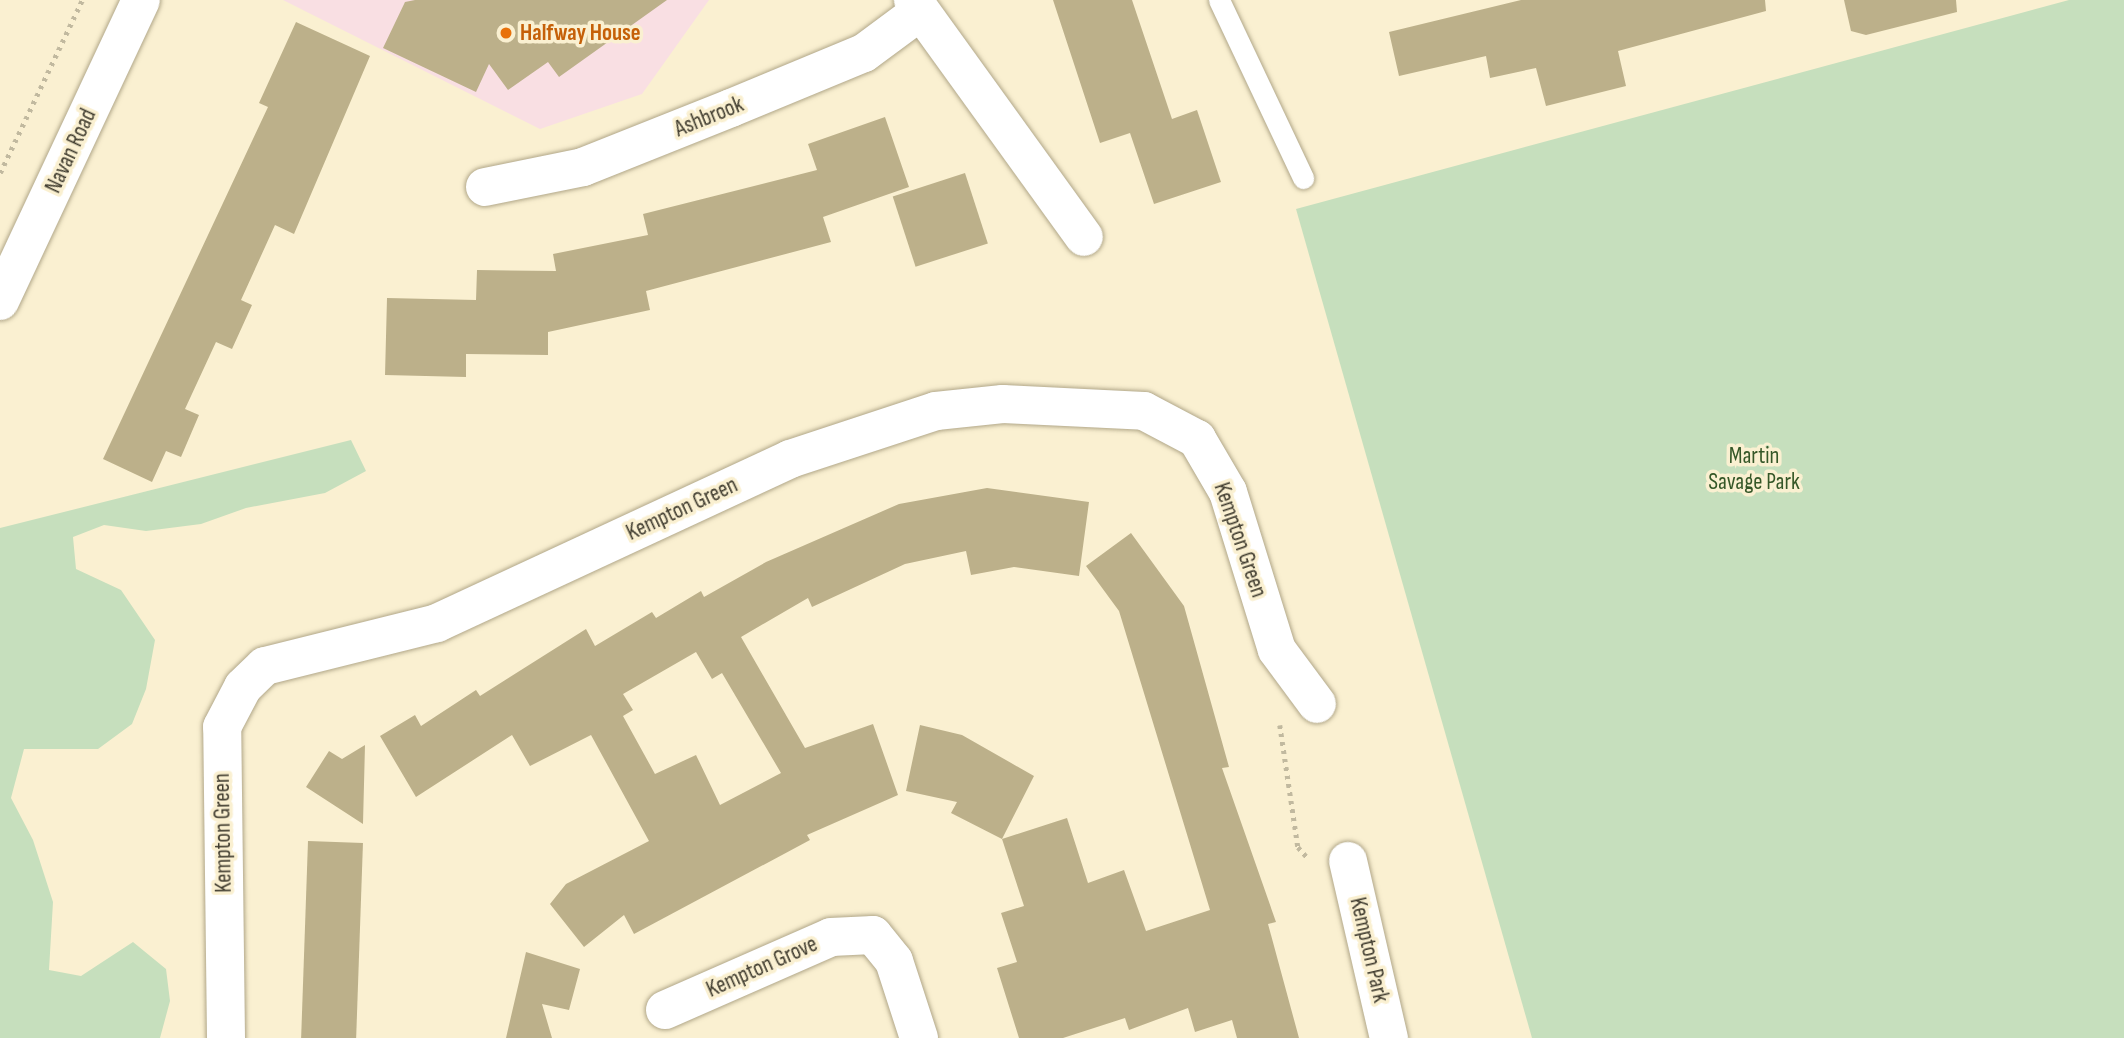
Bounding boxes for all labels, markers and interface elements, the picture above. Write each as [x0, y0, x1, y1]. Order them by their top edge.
place label: Halfway House [520, 19, 641, 47]
marker: Halfway House [498, 25, 514, 41]
street label: Ashbrook [671, 91, 747, 143]
street label: Navan Road [40, 105, 102, 197]
park label: Martin Savage Park [1708, 442, 1800, 496]
street label: Kempton Green [622, 471, 742, 547]
street label: Kempton Green [1207, 479, 1273, 601]
street label: Kempton Green [208, 773, 238, 893]
street label: Kempton Park [1344, 895, 1394, 1005]
street label: Kempton Grove [702, 930, 822, 1004]

